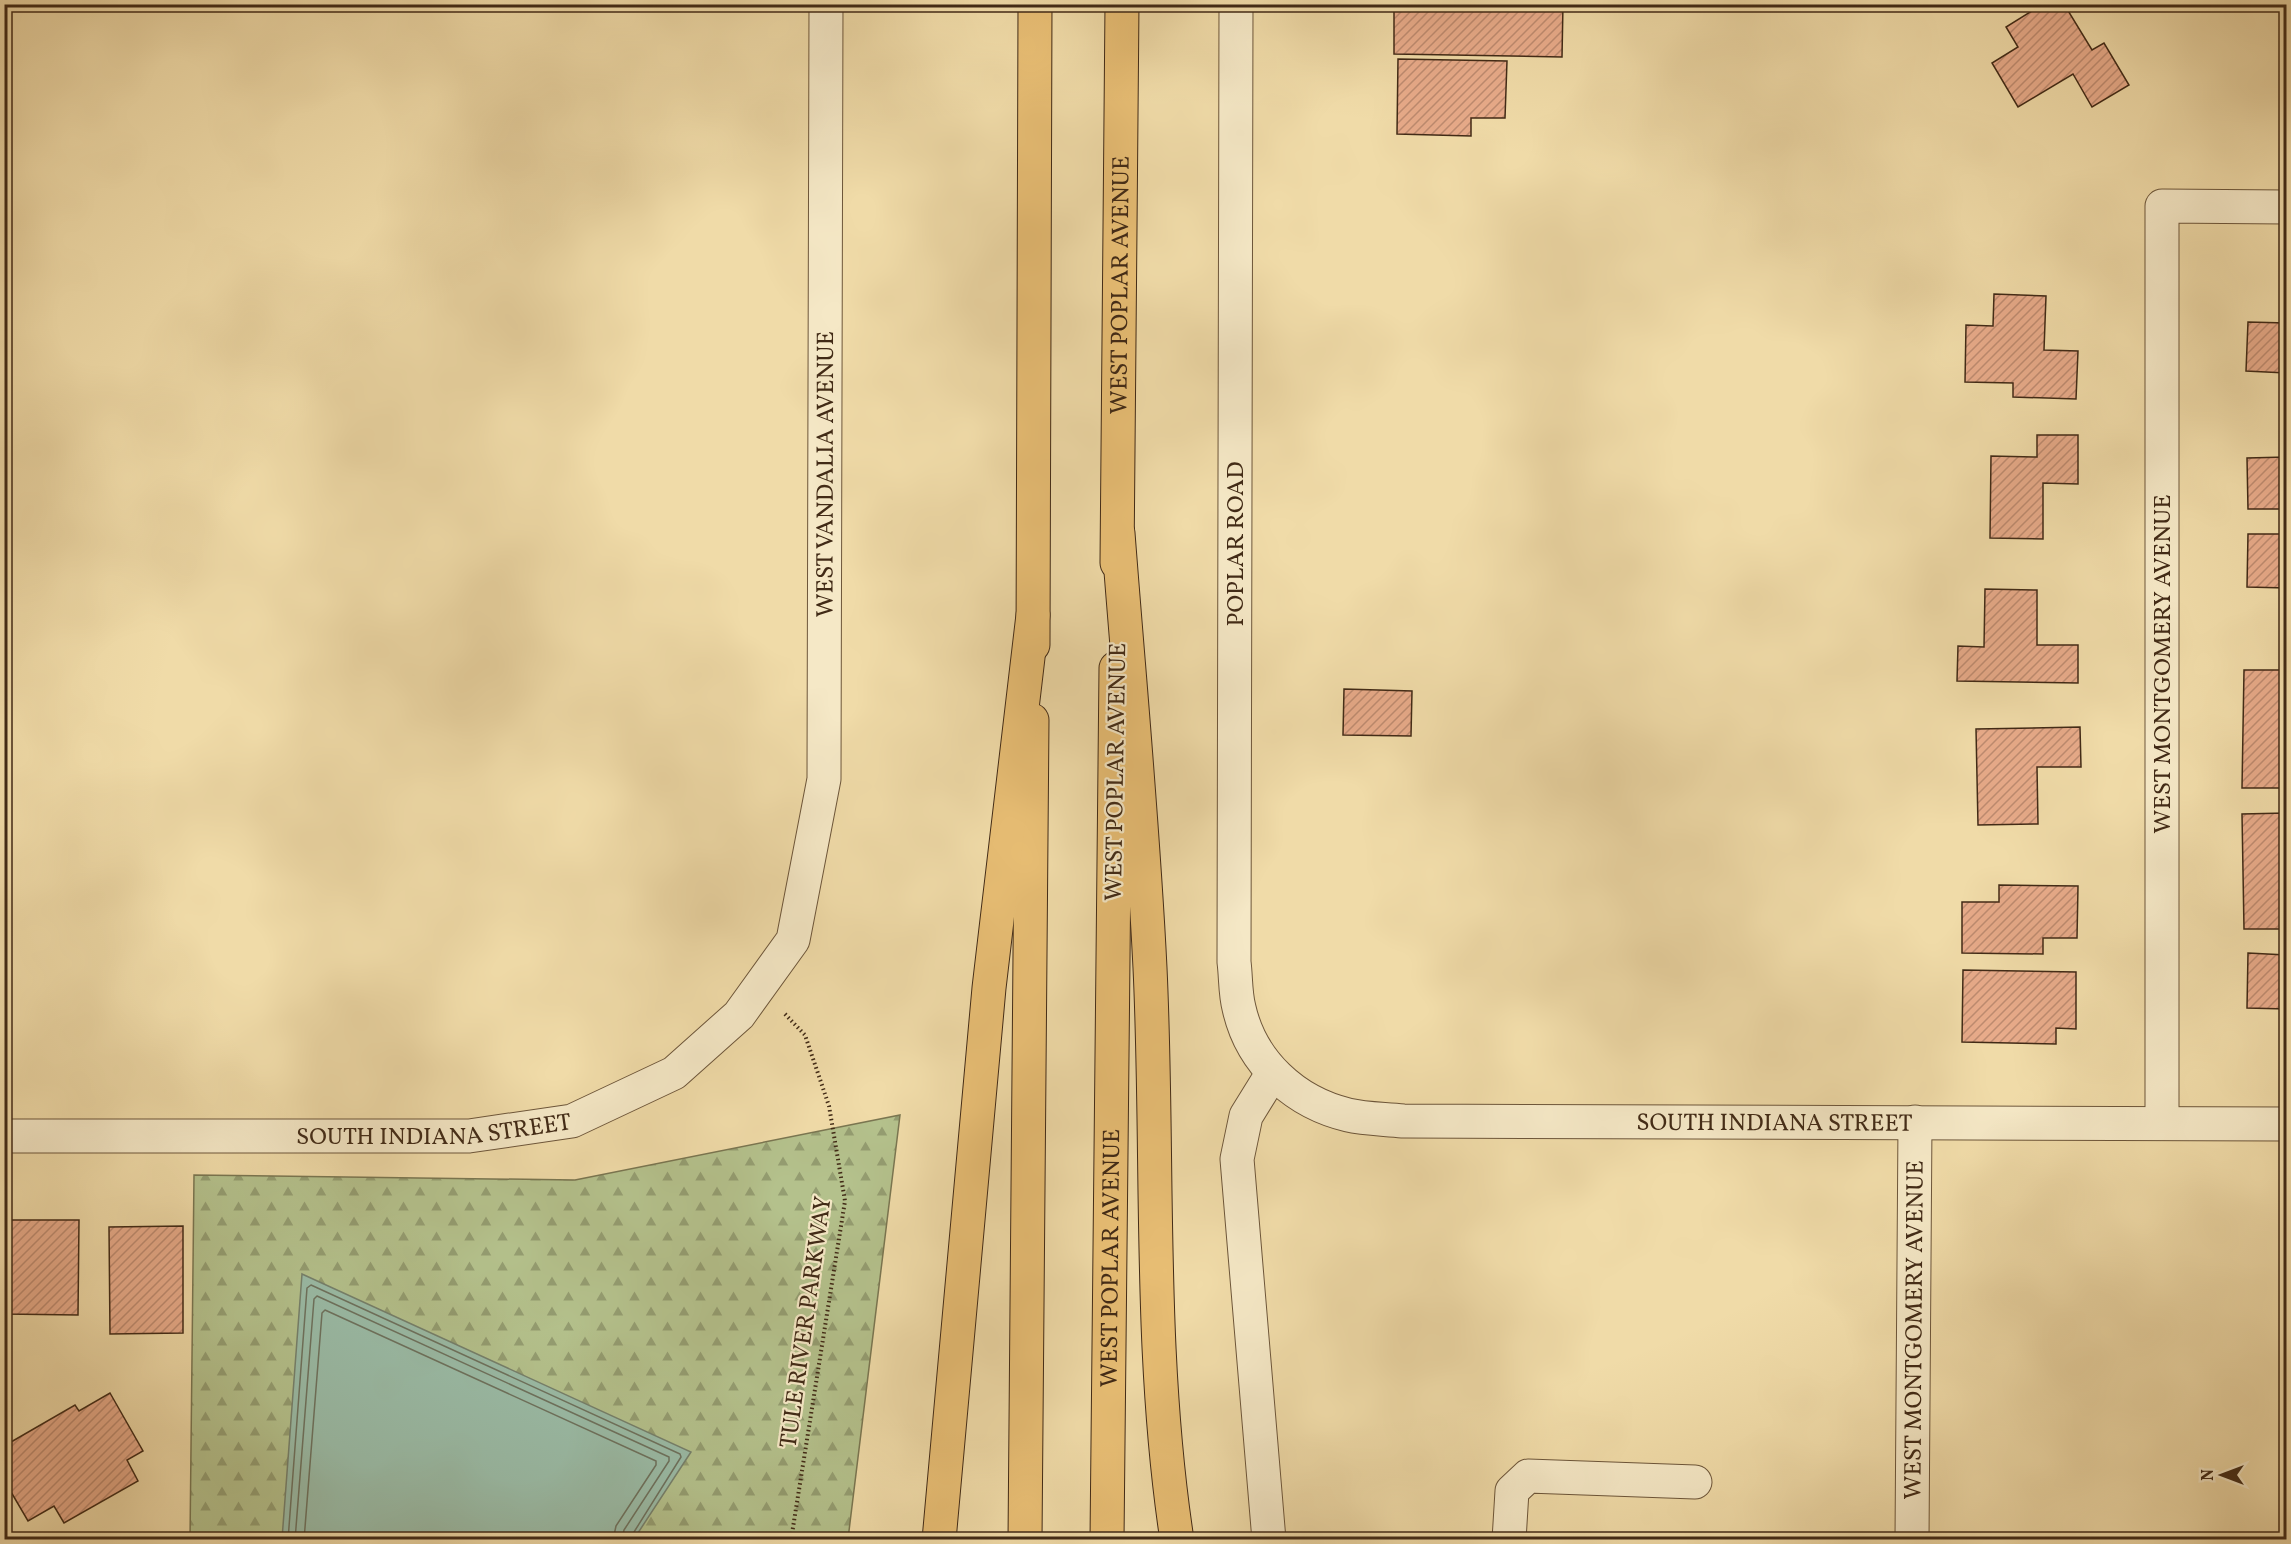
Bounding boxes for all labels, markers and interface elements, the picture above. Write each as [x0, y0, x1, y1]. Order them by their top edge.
street label: WEST POPLAR AVENUE [1103, 156, 1140, 415]
street label: WEST VANDALIA AVENUE [809, 331, 844, 618]
street label: POPLAR ROAD [1220, 462, 1254, 626]
street label: WEST MONTGOMERY AVENUE [2147, 494, 2181, 834]
street label: WEST POPLAR AVENUE [1098, 643, 1136, 902]
street label: SOUTH INDIANA STREET [296, 1106, 574, 1155]
street label: SOUTH INDIANA STREET [1636, 1107, 1913, 1142]
street label: WEST POPLAR AVENUE [1094, 1129, 1130, 1388]
street label: WEST MONTGOMERY AVENUE [1897, 1160, 1934, 1500]
street label: TULE RIVER PARKWAY [772, 1194, 841, 1450]
north arrow [2192, 1445, 2252, 1505]
text: N [2198, 1469, 2220, 1481]

